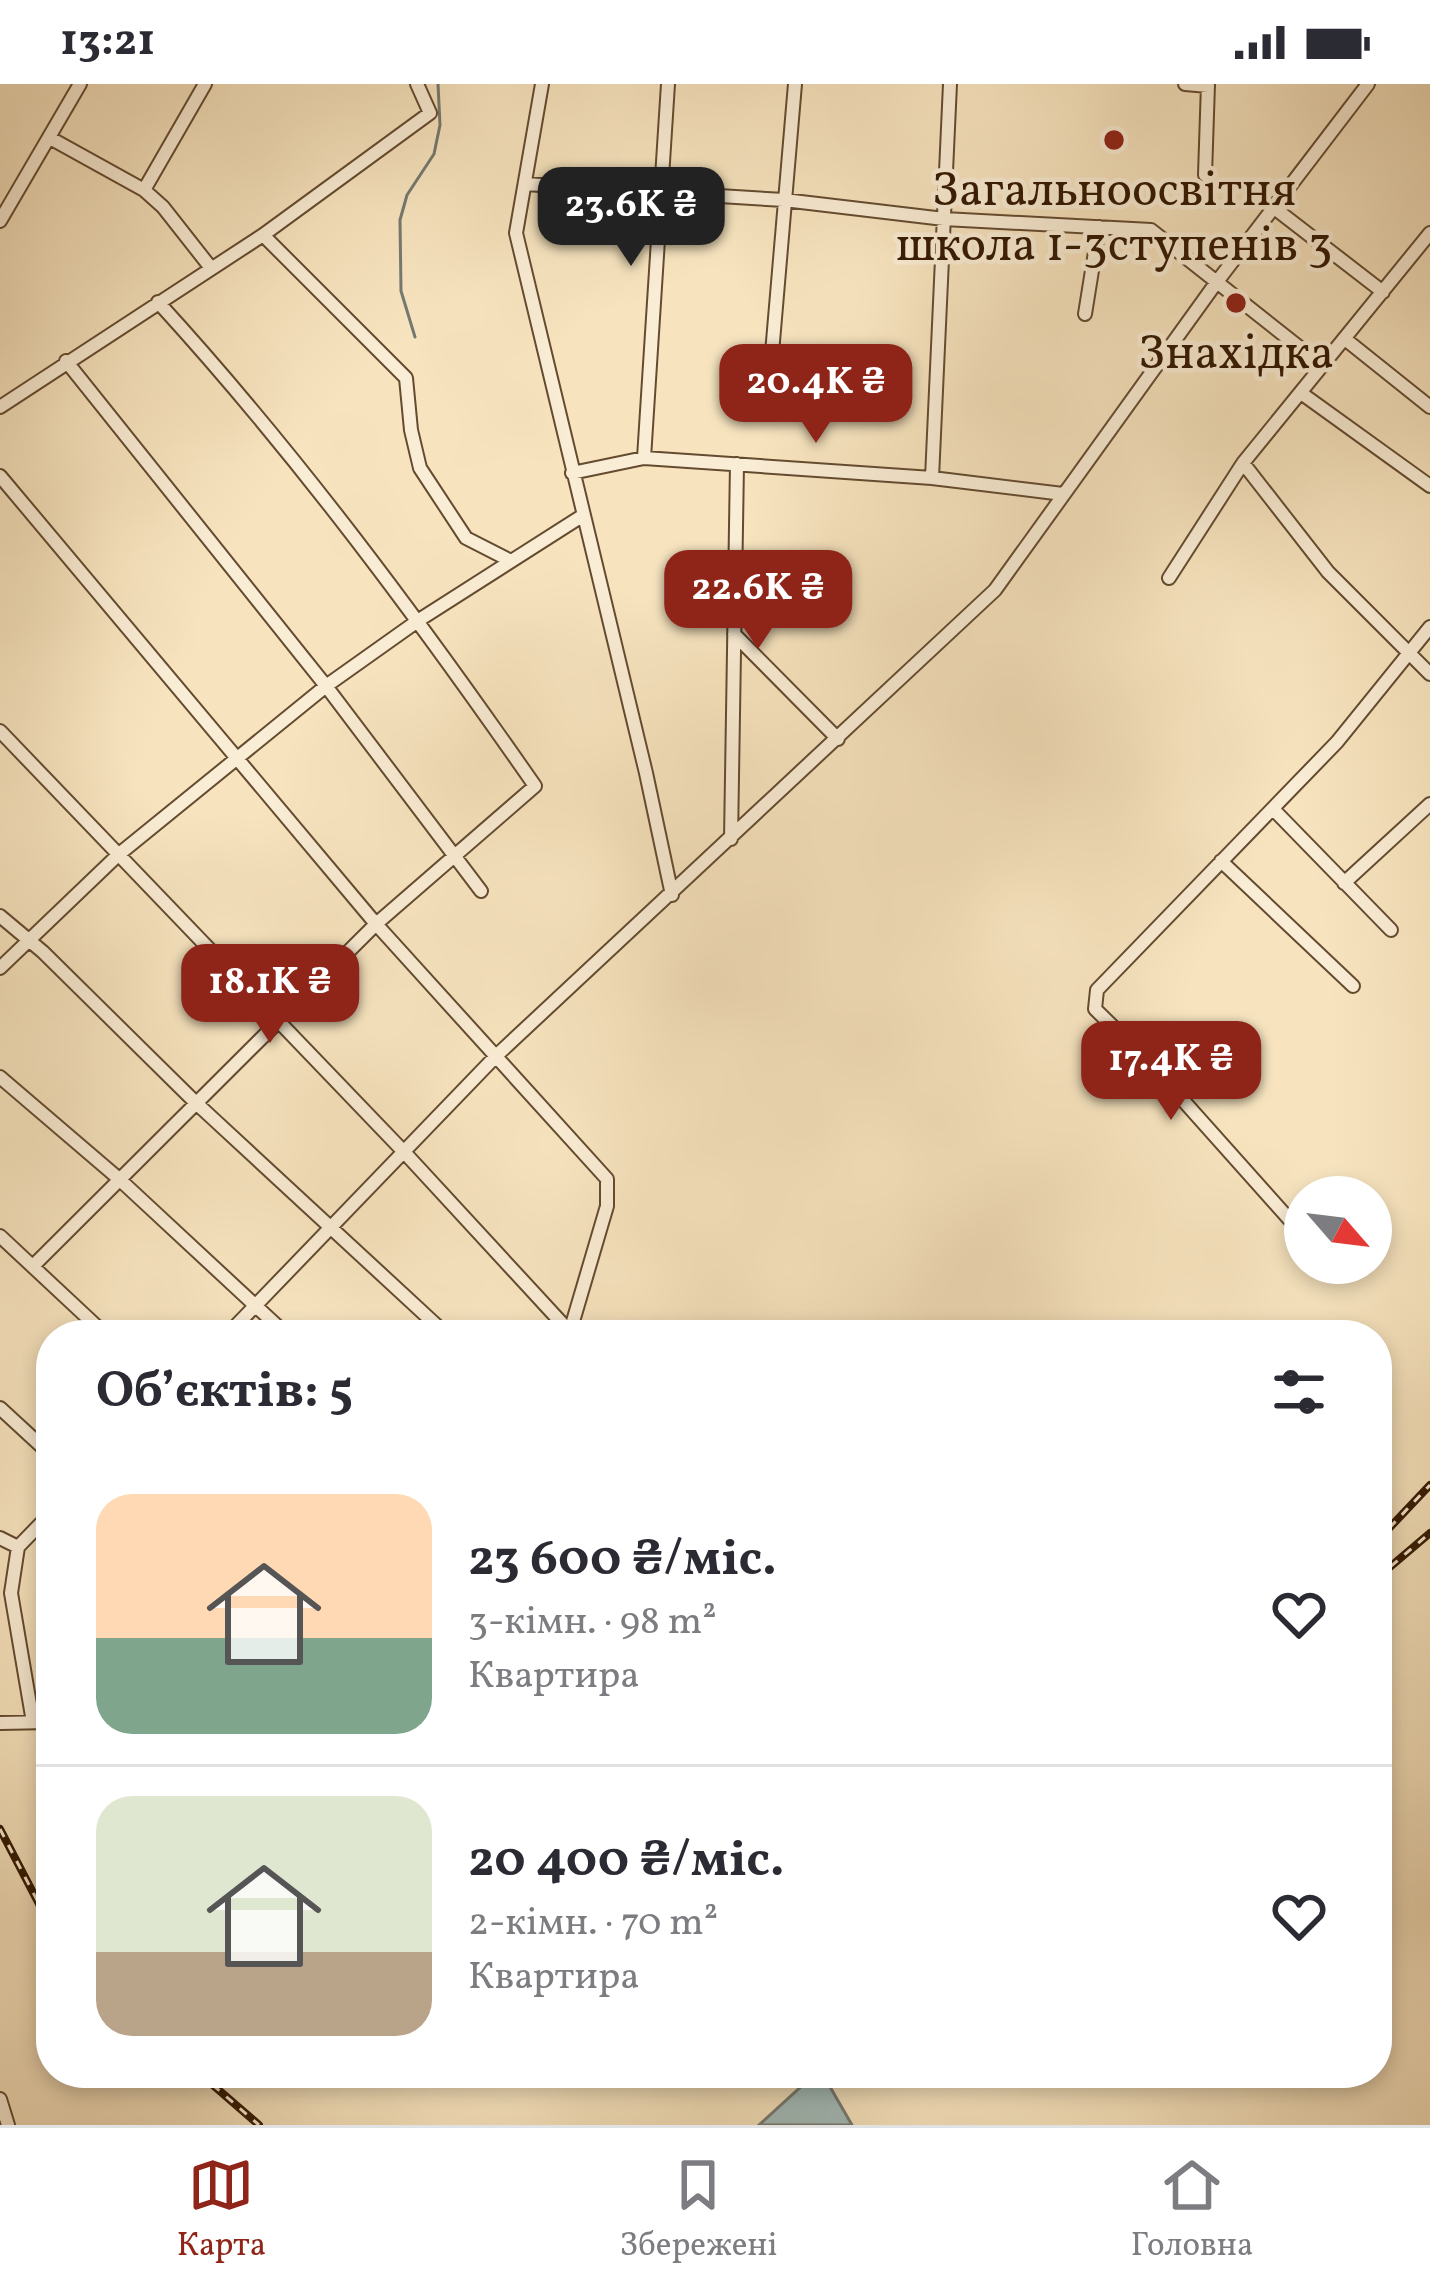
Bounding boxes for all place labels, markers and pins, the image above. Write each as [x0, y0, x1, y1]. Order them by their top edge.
marker: Загальноосвiтня школа 1-3ступенiв 3 [1101, 127, 1127, 153]
place label: Загальноосвiтня школа 1-3ступенiв 3 [896, 159, 1332, 281]
pin: 23.6K ₴ [520, 167, 742, 269]
marker: Знахідка [1223, 290, 1249, 316]
place label: Знахідка [1138, 322, 1334, 389]
pin: 20.4K ₴ [705, 344, 927, 446]
pin: 22.6K ₴ [647, 550, 869, 652]
pin: 18.1K ₴ [159, 944, 381, 1046]
pin: 17.4K ₴ [1060, 1021, 1282, 1123]

